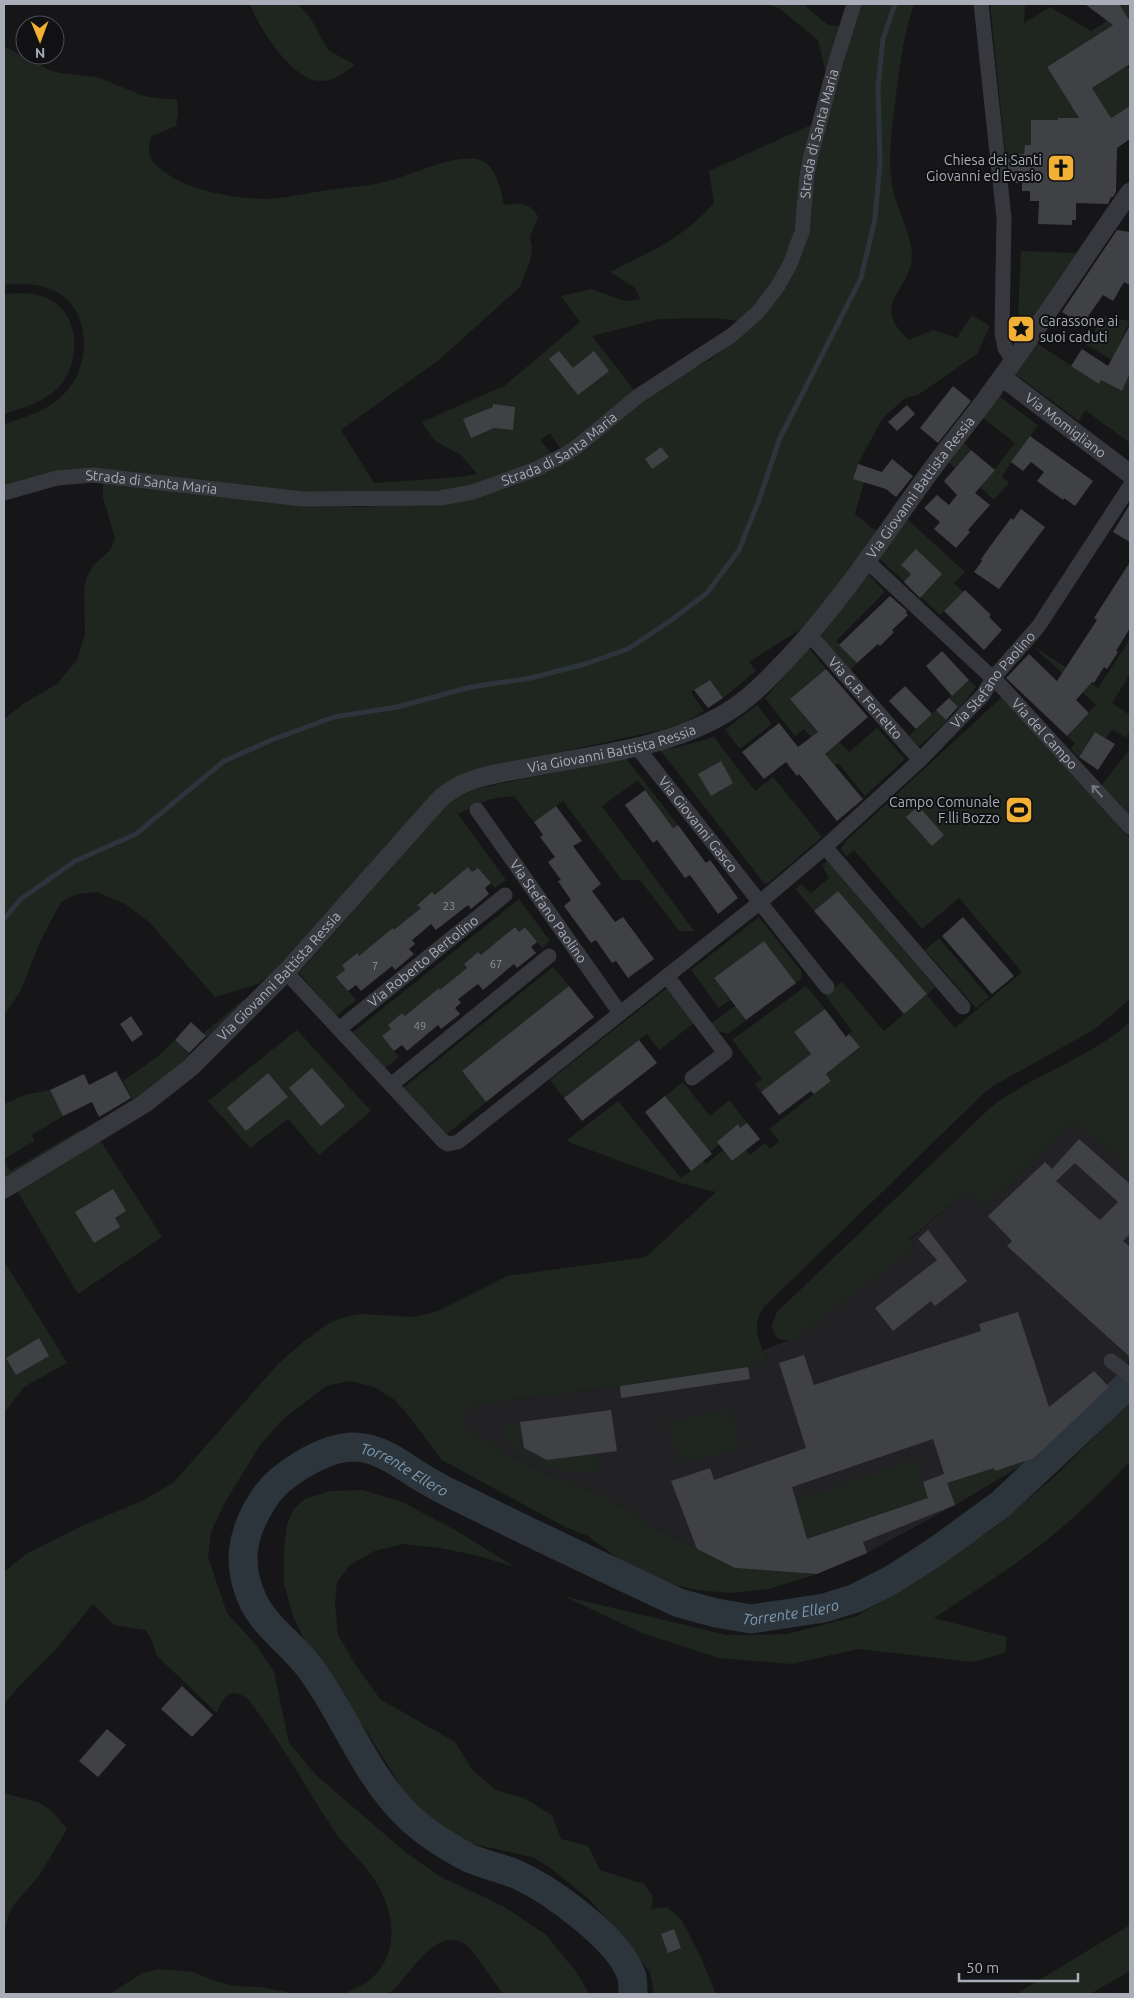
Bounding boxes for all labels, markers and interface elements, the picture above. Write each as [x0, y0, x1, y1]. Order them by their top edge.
north arrow [15, 15, 65, 65]
text: N [35, 45, 46, 61]
street label: Strada di Santa Maria [797, 67, 842, 199]
place label: Chiesa dei Santi Giovanni ed Evasio [926, 152, 1042, 184]
church icon: Chiesa dei Santi Giovanni ed Evasio [1046, 153, 1076, 183]
place label: Carassone ai suoi caduti [1040, 313, 1118, 345]
place icon: Carassone ai suoi caduti [1006, 314, 1036, 344]
street label: Via Momigliano [1022, 389, 1109, 461]
street label: Strada di Santa Maria [499, 409, 620, 489]
street label: Via Giovanni Battista Ressia [863, 413, 978, 562]
street label: Strada di Santa Maria [85, 467, 218, 497]
street label: Via Stefano Paolino [947, 628, 1038, 732]
street label: Via G.B. Ferretto [825, 654, 906, 743]
street label: Via del Campo [1008, 695, 1081, 772]
street label: Via Giovanni Battista Ressia [526, 721, 698, 776]
street label: Via Giovanni Gasco [655, 773, 741, 876]
one-way arrow [1091, 785, 1103, 798]
place label: Campo Comunale F.lli Bozzo [889, 794, 1000, 826]
sports icon: Campo Comunale F.lli Bozzo [1004, 795, 1034, 825]
street label: Via Stefano Paolino [507, 857, 590, 966]
house number: 23 [443, 900, 455, 912]
street label: Via Giovanni Battista Ressia [214, 908, 344, 1044]
street label: Via Roberto Bertolino [365, 912, 481, 1010]
house number: 67 [490, 958, 502, 970]
house number: 7 [372, 960, 378, 972]
house number: 49 [414, 1020, 426, 1032]
water label: Torrente Ellero [359, 1439, 451, 1499]
water label: Torrente Ellero [741, 1595, 841, 1628]
scale bar [959, 1950, 1078, 1982]
text: 50 m [966, 1959, 999, 1976]

